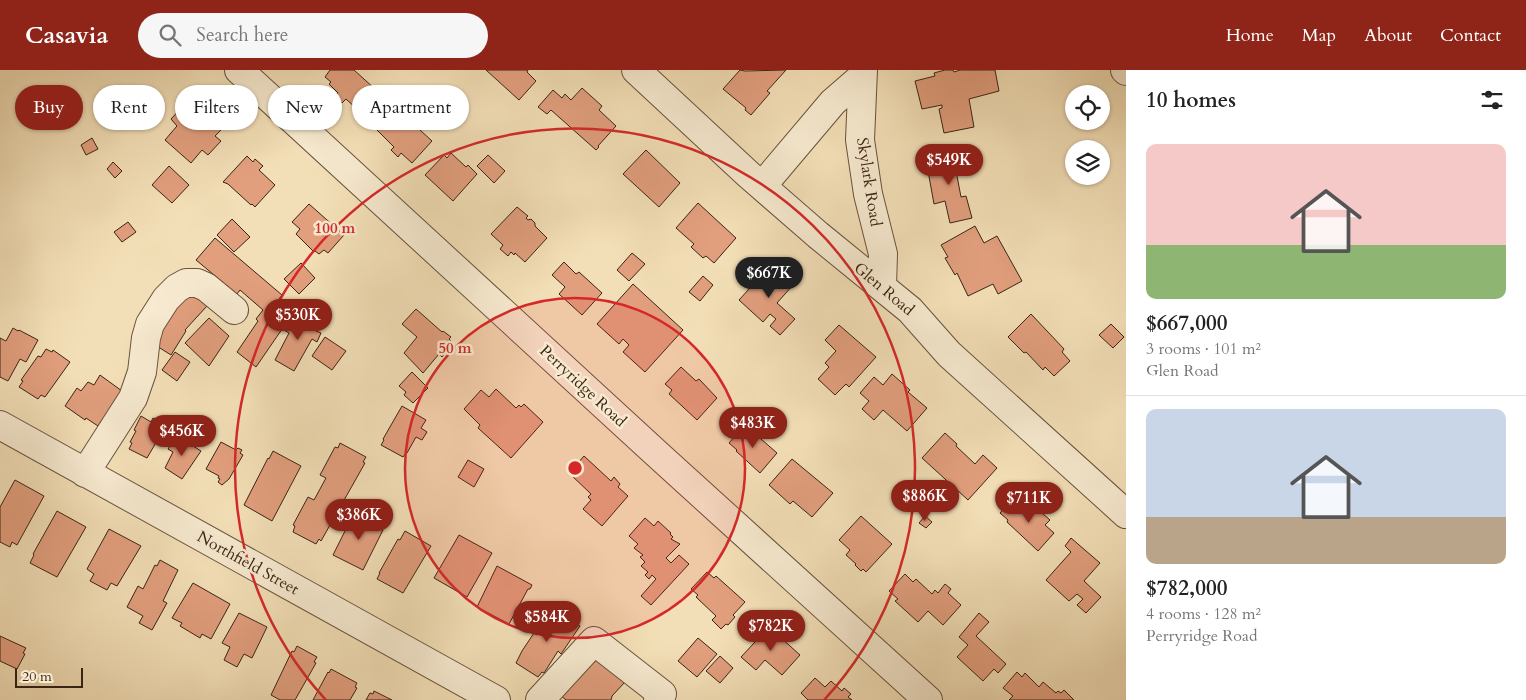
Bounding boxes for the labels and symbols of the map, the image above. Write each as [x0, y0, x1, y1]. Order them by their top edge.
street label: Skylark Road [851, 136, 887, 229]
pin: $549K [914, 144, 984, 186]
text: 100 m [315, 218, 356, 238]
pin: $667K [734, 256, 804, 299]
street label: Glen Road [849, 257, 919, 321]
pin: $530K [263, 298, 333, 341]
text: 50 m [438, 338, 472, 358]
street label: Perryridge Road [535, 340, 632, 432]
pin: $483K [718, 406, 788, 449]
pin: $456K [147, 414, 217, 457]
centre of rings [566, 459, 584, 477]
pin: $886K [890, 480, 960, 522]
pin: $711K [994, 482, 1064, 524]
pin: $386K [324, 498, 394, 541]
street label: Northfield Street [193, 526, 303, 600]
pin: $584K [512, 600, 582, 643]
pin: $782K [736, 610, 806, 652]
scale bar [15, 665, 82, 688]

